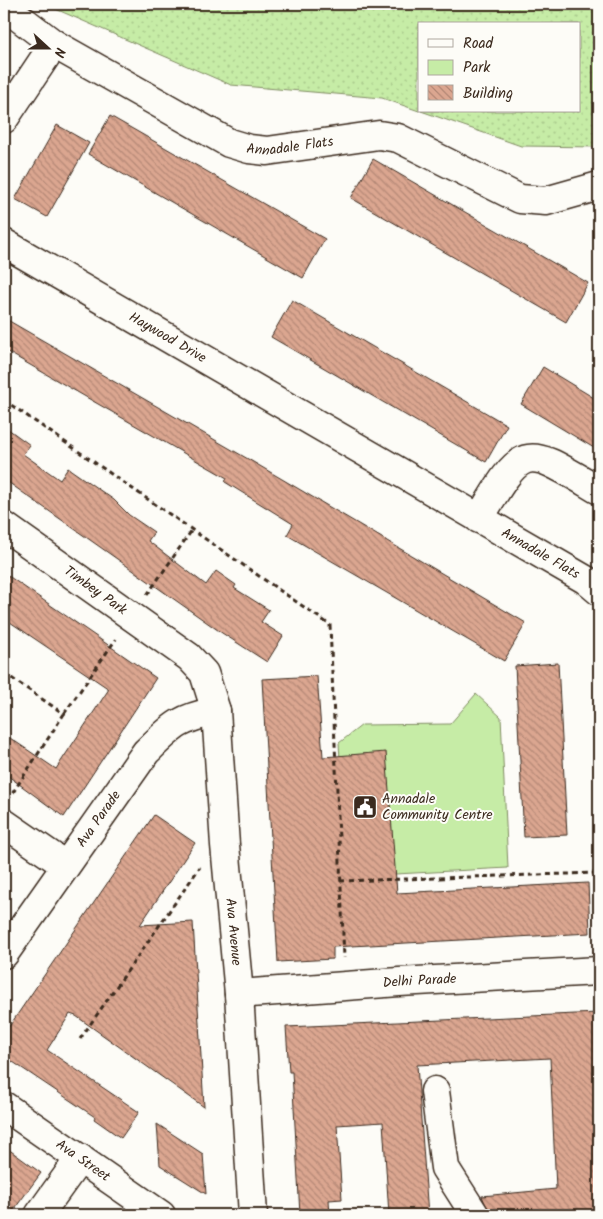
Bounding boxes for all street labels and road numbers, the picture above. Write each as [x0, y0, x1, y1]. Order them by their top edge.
street label: Annadale Flats [245, 131, 335, 162]
street label: Haywood Drive [125, 307, 211, 369]
street label: Annadale Flats [497, 522, 584, 585]
street label: Timbey Park [59, 561, 132, 621]
street label: Ava Parade [71, 785, 127, 852]
street label: Ava Avenue [219, 897, 247, 967]
street label: Delhi Parade [382, 968, 458, 994]
street label: Ava Street [51, 1134, 115, 1188]

